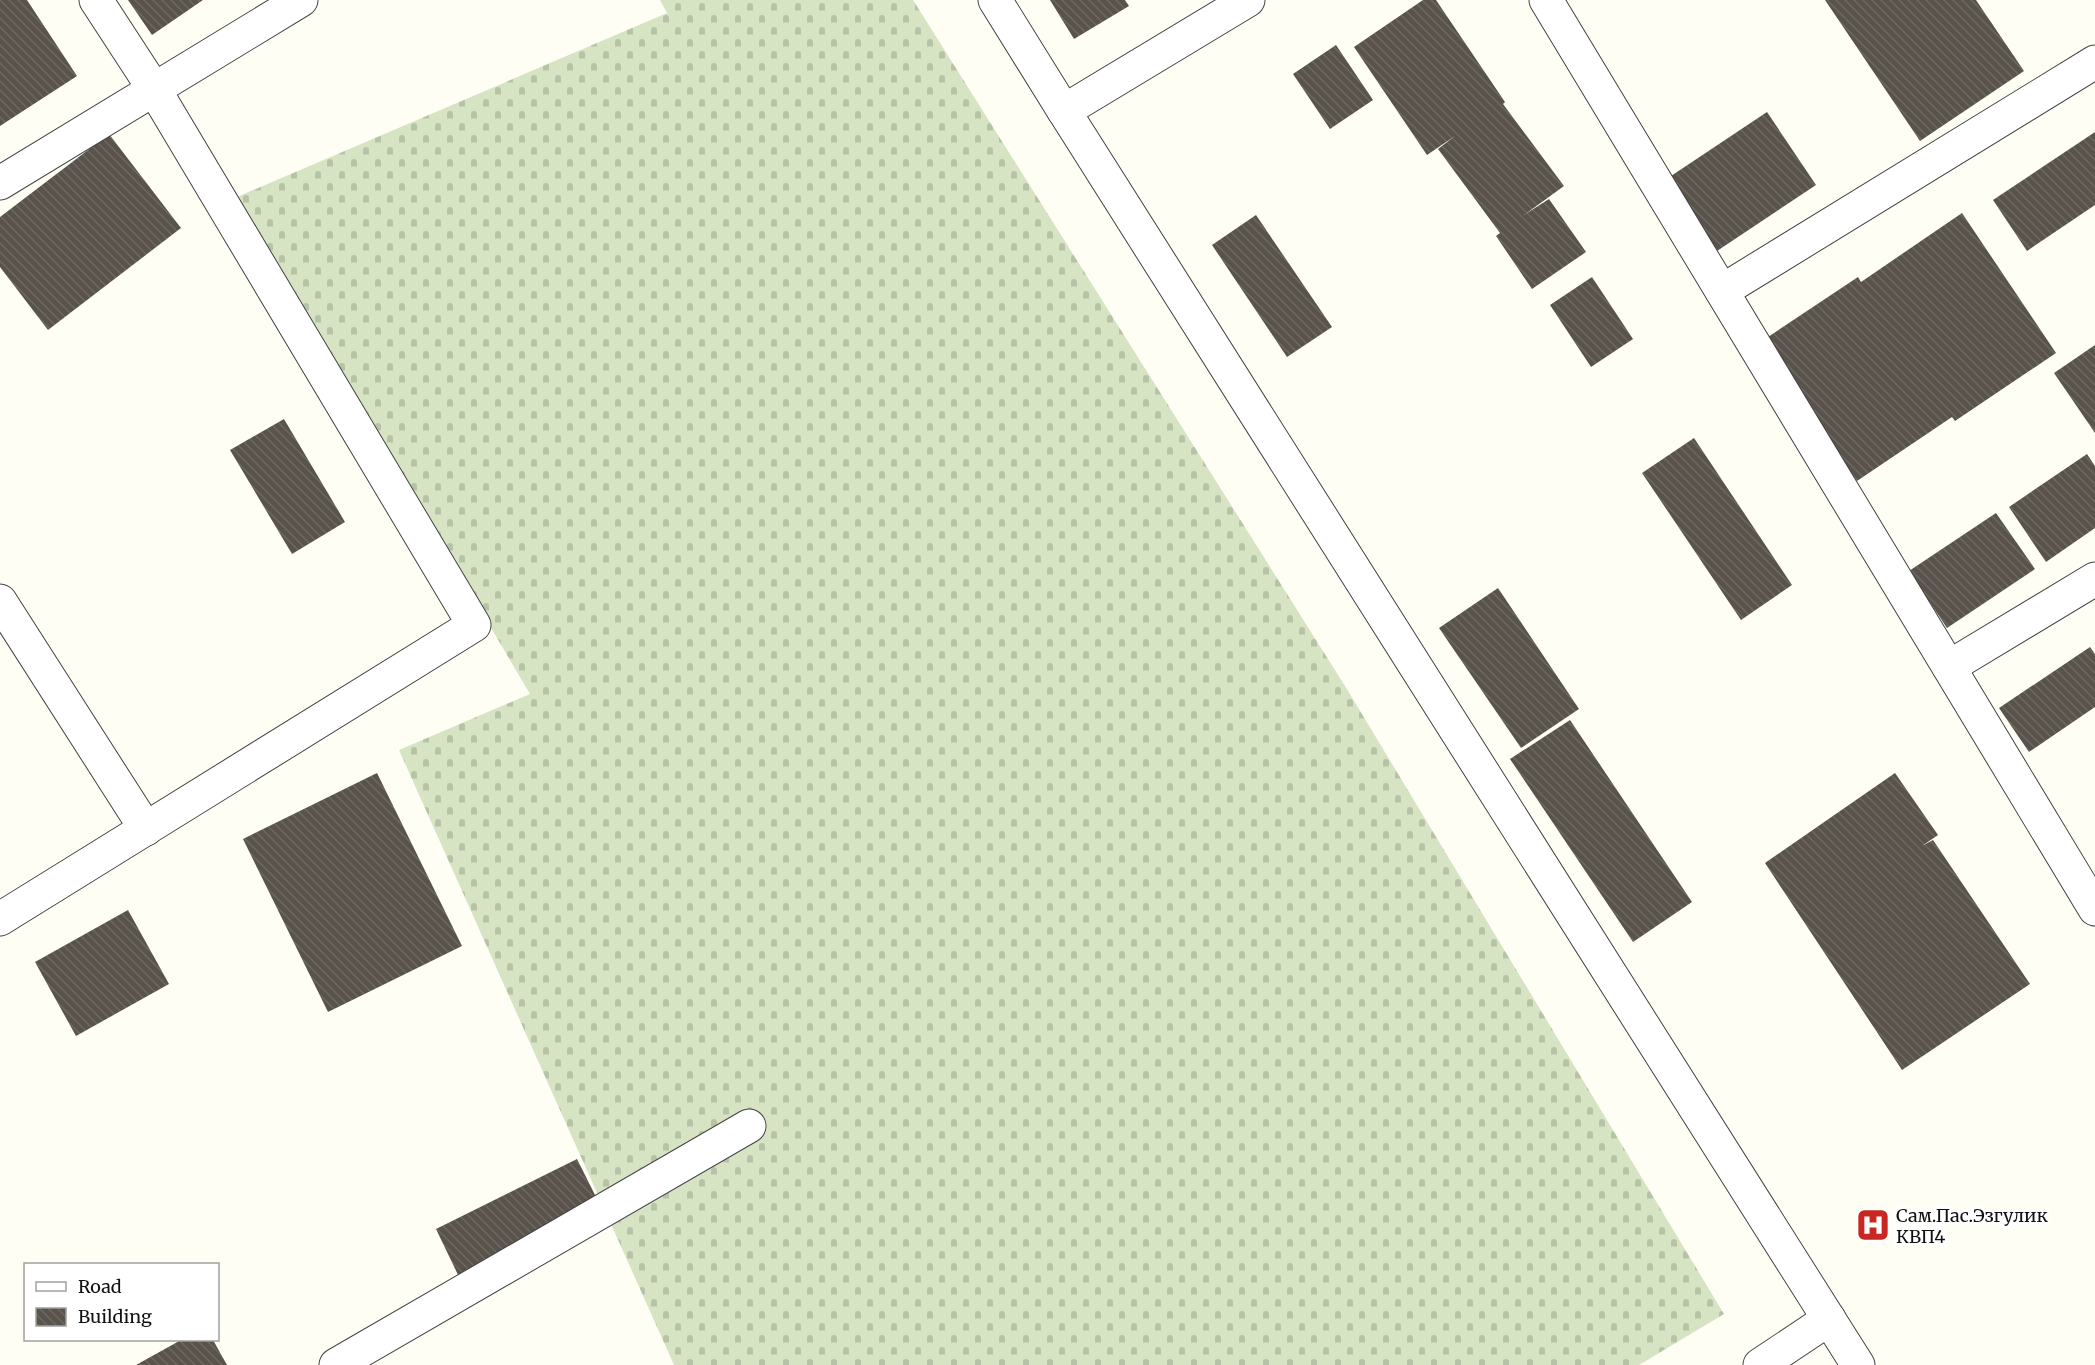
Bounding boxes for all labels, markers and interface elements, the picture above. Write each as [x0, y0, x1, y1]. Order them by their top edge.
place label: Сам.Пас.Эзгулик КВП4 [1896, 1204, 2048, 1248]
hospital icon: Сам.Пас.Эзгулик КВП4 [1855, 1207, 1891, 1243]
legend [24, 1263, 219, 1341]
text: Road [78, 1275, 122, 1298]
text: Building [78, 1305, 152, 1328]

